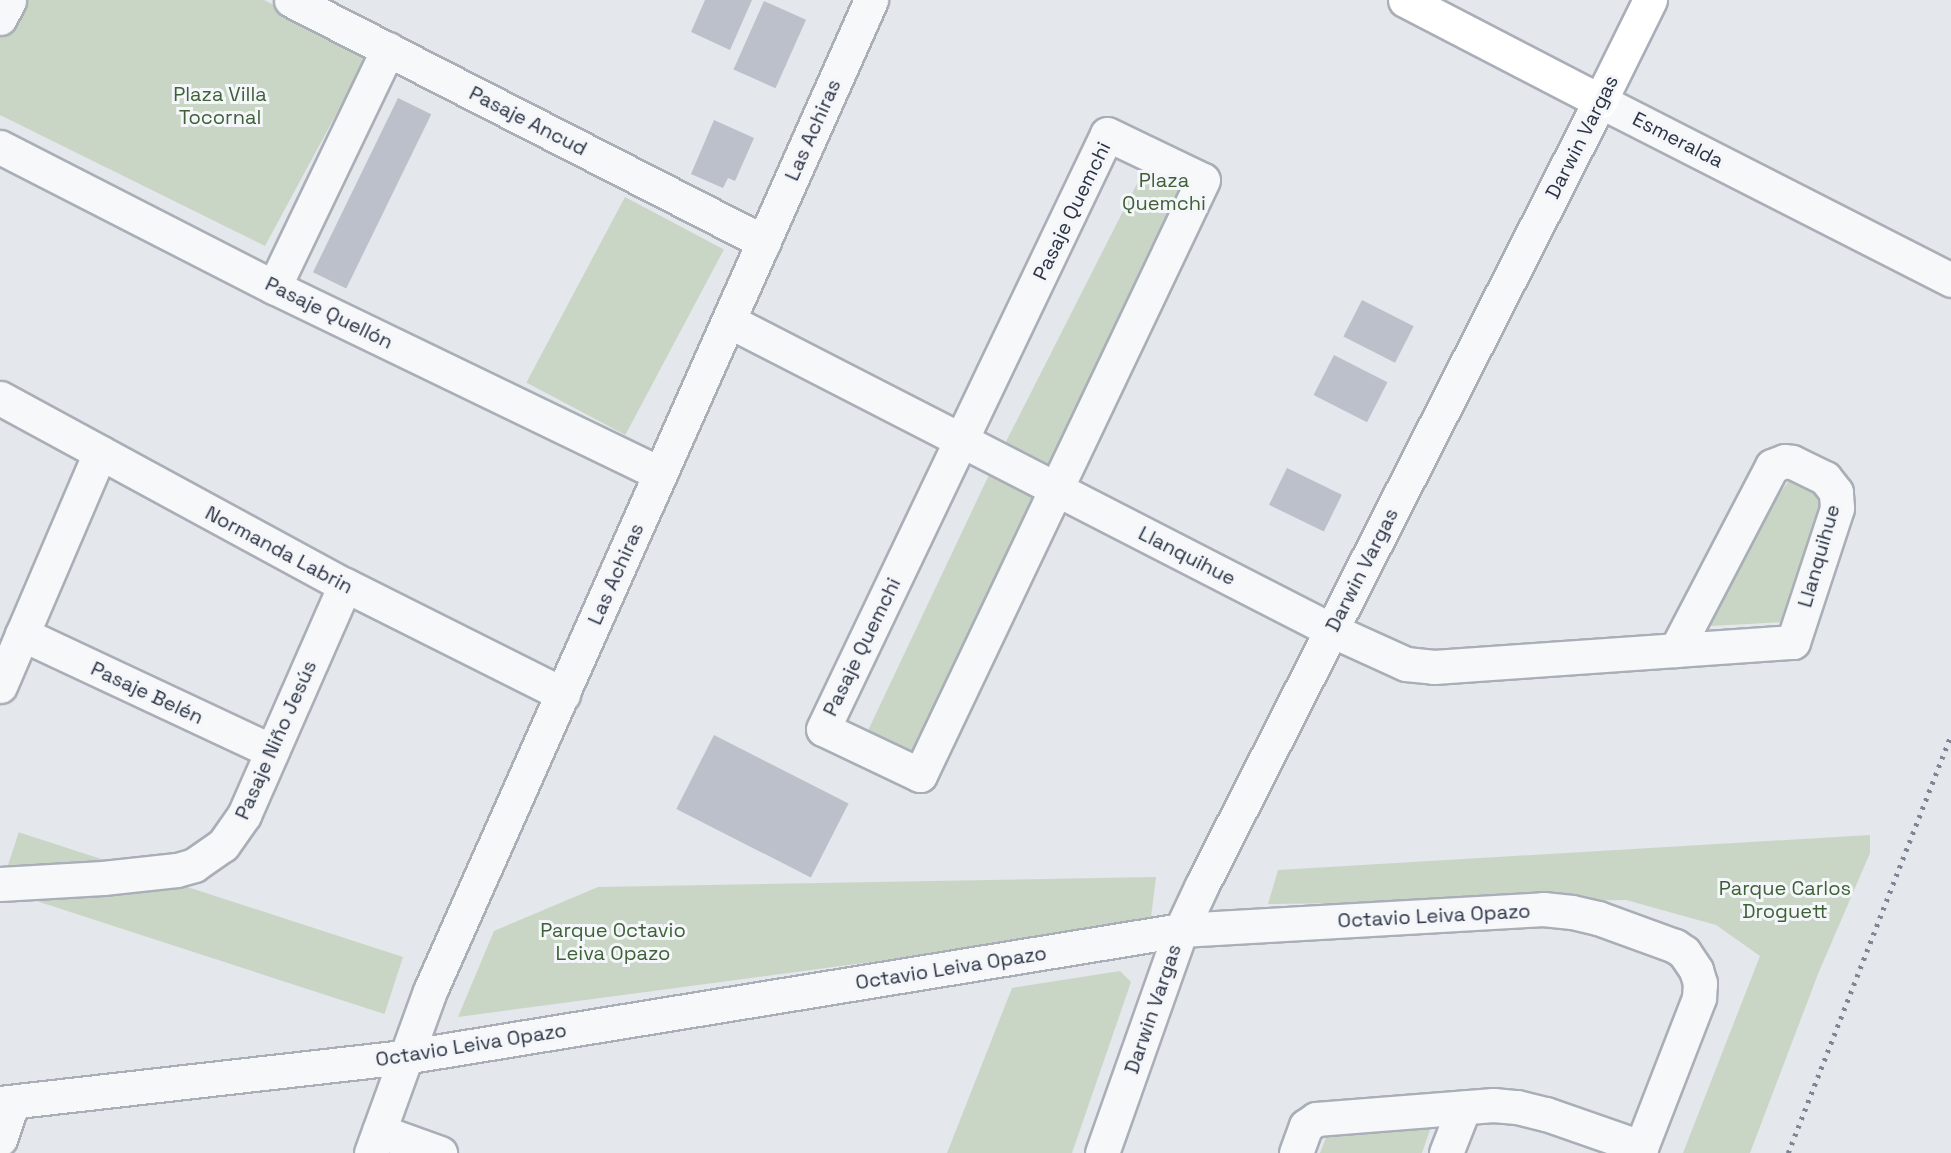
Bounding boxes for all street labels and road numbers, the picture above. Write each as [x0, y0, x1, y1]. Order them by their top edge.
street label: Darwin Vargas [1540, 71, 1624, 203]
street label: Las Achiras [780, 75, 846, 185]
street label: Pasaje Ancud [465, 81, 591, 161]
street label: Esmeralda [1629, 107, 1727, 173]
street label: Pasaje Quemchi [1028, 138, 1116, 284]
street label: Pasaje Quellón [261, 272, 397, 354]
street label: Normanda Labrin [201, 501, 357, 599]
street label: Llanquihue [1793, 502, 1845, 610]
street label: Darwin Vargas [1320, 504, 1404, 636]
street label: Las Achiras [583, 519, 649, 629]
street label: Llanquihue [1134, 521, 1240, 591]
street label: Pasaje Quemchi [818, 574, 906, 720]
street label: Pasaje Belén [87, 657, 207, 729]
street label: Pasaje Niño Jesús [230, 657, 322, 823]
street label: Octavio Leiva Opazo [1337, 899, 1531, 933]
street label: Octavio Leiva Opazo [854, 941, 1048, 995]
street label: Darwin Vargas [1120, 941, 1186, 1077]
street label: Octavio Leiva Opazo [374, 1018, 568, 1072]

